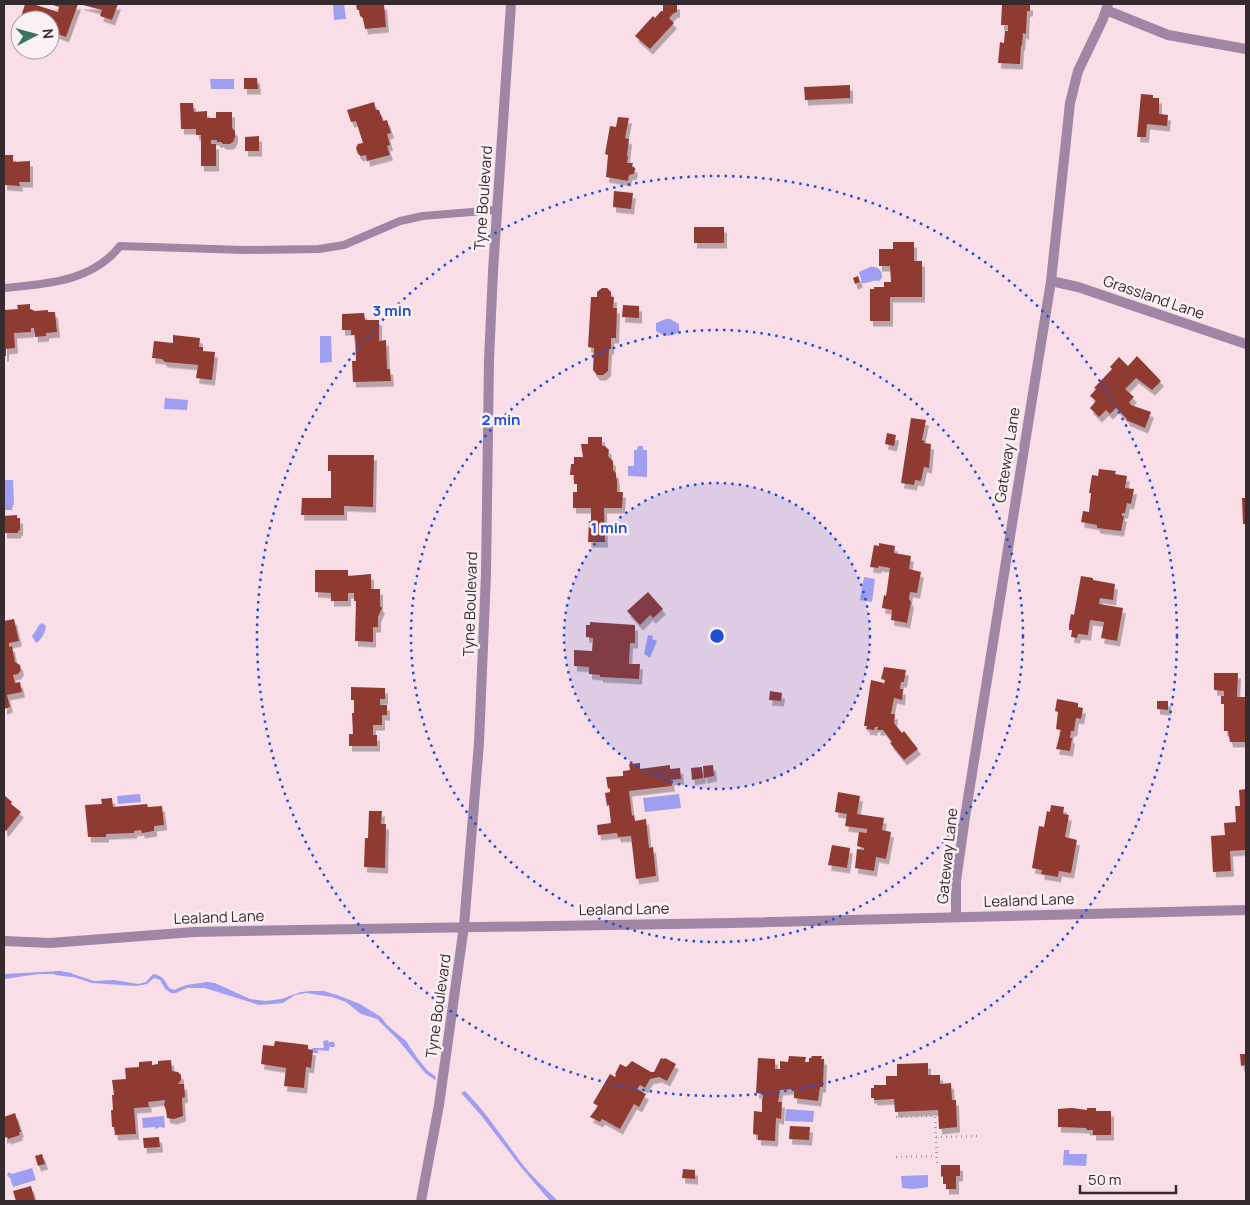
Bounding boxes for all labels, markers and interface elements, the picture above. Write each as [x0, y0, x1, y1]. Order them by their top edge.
north arrow [10, 10, 60, 60]
text: N [38, 28, 58, 40]
street label: Tyne Boulevard [469, 145, 497, 251]
street label: Grassland Lane [1100, 270, 1208, 324]
text: 3 min [373, 300, 411, 321]
street label: Gateway Lane [989, 405, 1025, 504]
text: 2 min [481, 409, 521, 430]
text: 1 min [591, 517, 627, 538]
street label: Tyne Boulevard [458, 551, 482, 657]
centre of rings [708, 627, 726, 645]
street label: Gateway Lane [932, 807, 963, 905]
street label: Lealand Lane [983, 888, 1075, 912]
street label: Lealand Lane [578, 898, 670, 920]
street label: Lealand Lane [173, 905, 265, 929]
street label: Tyne Boulevard [420, 953, 456, 1059]
scale bar [1080, 1162, 1176, 1194]
text: 50 m [1088, 1169, 1122, 1190]

